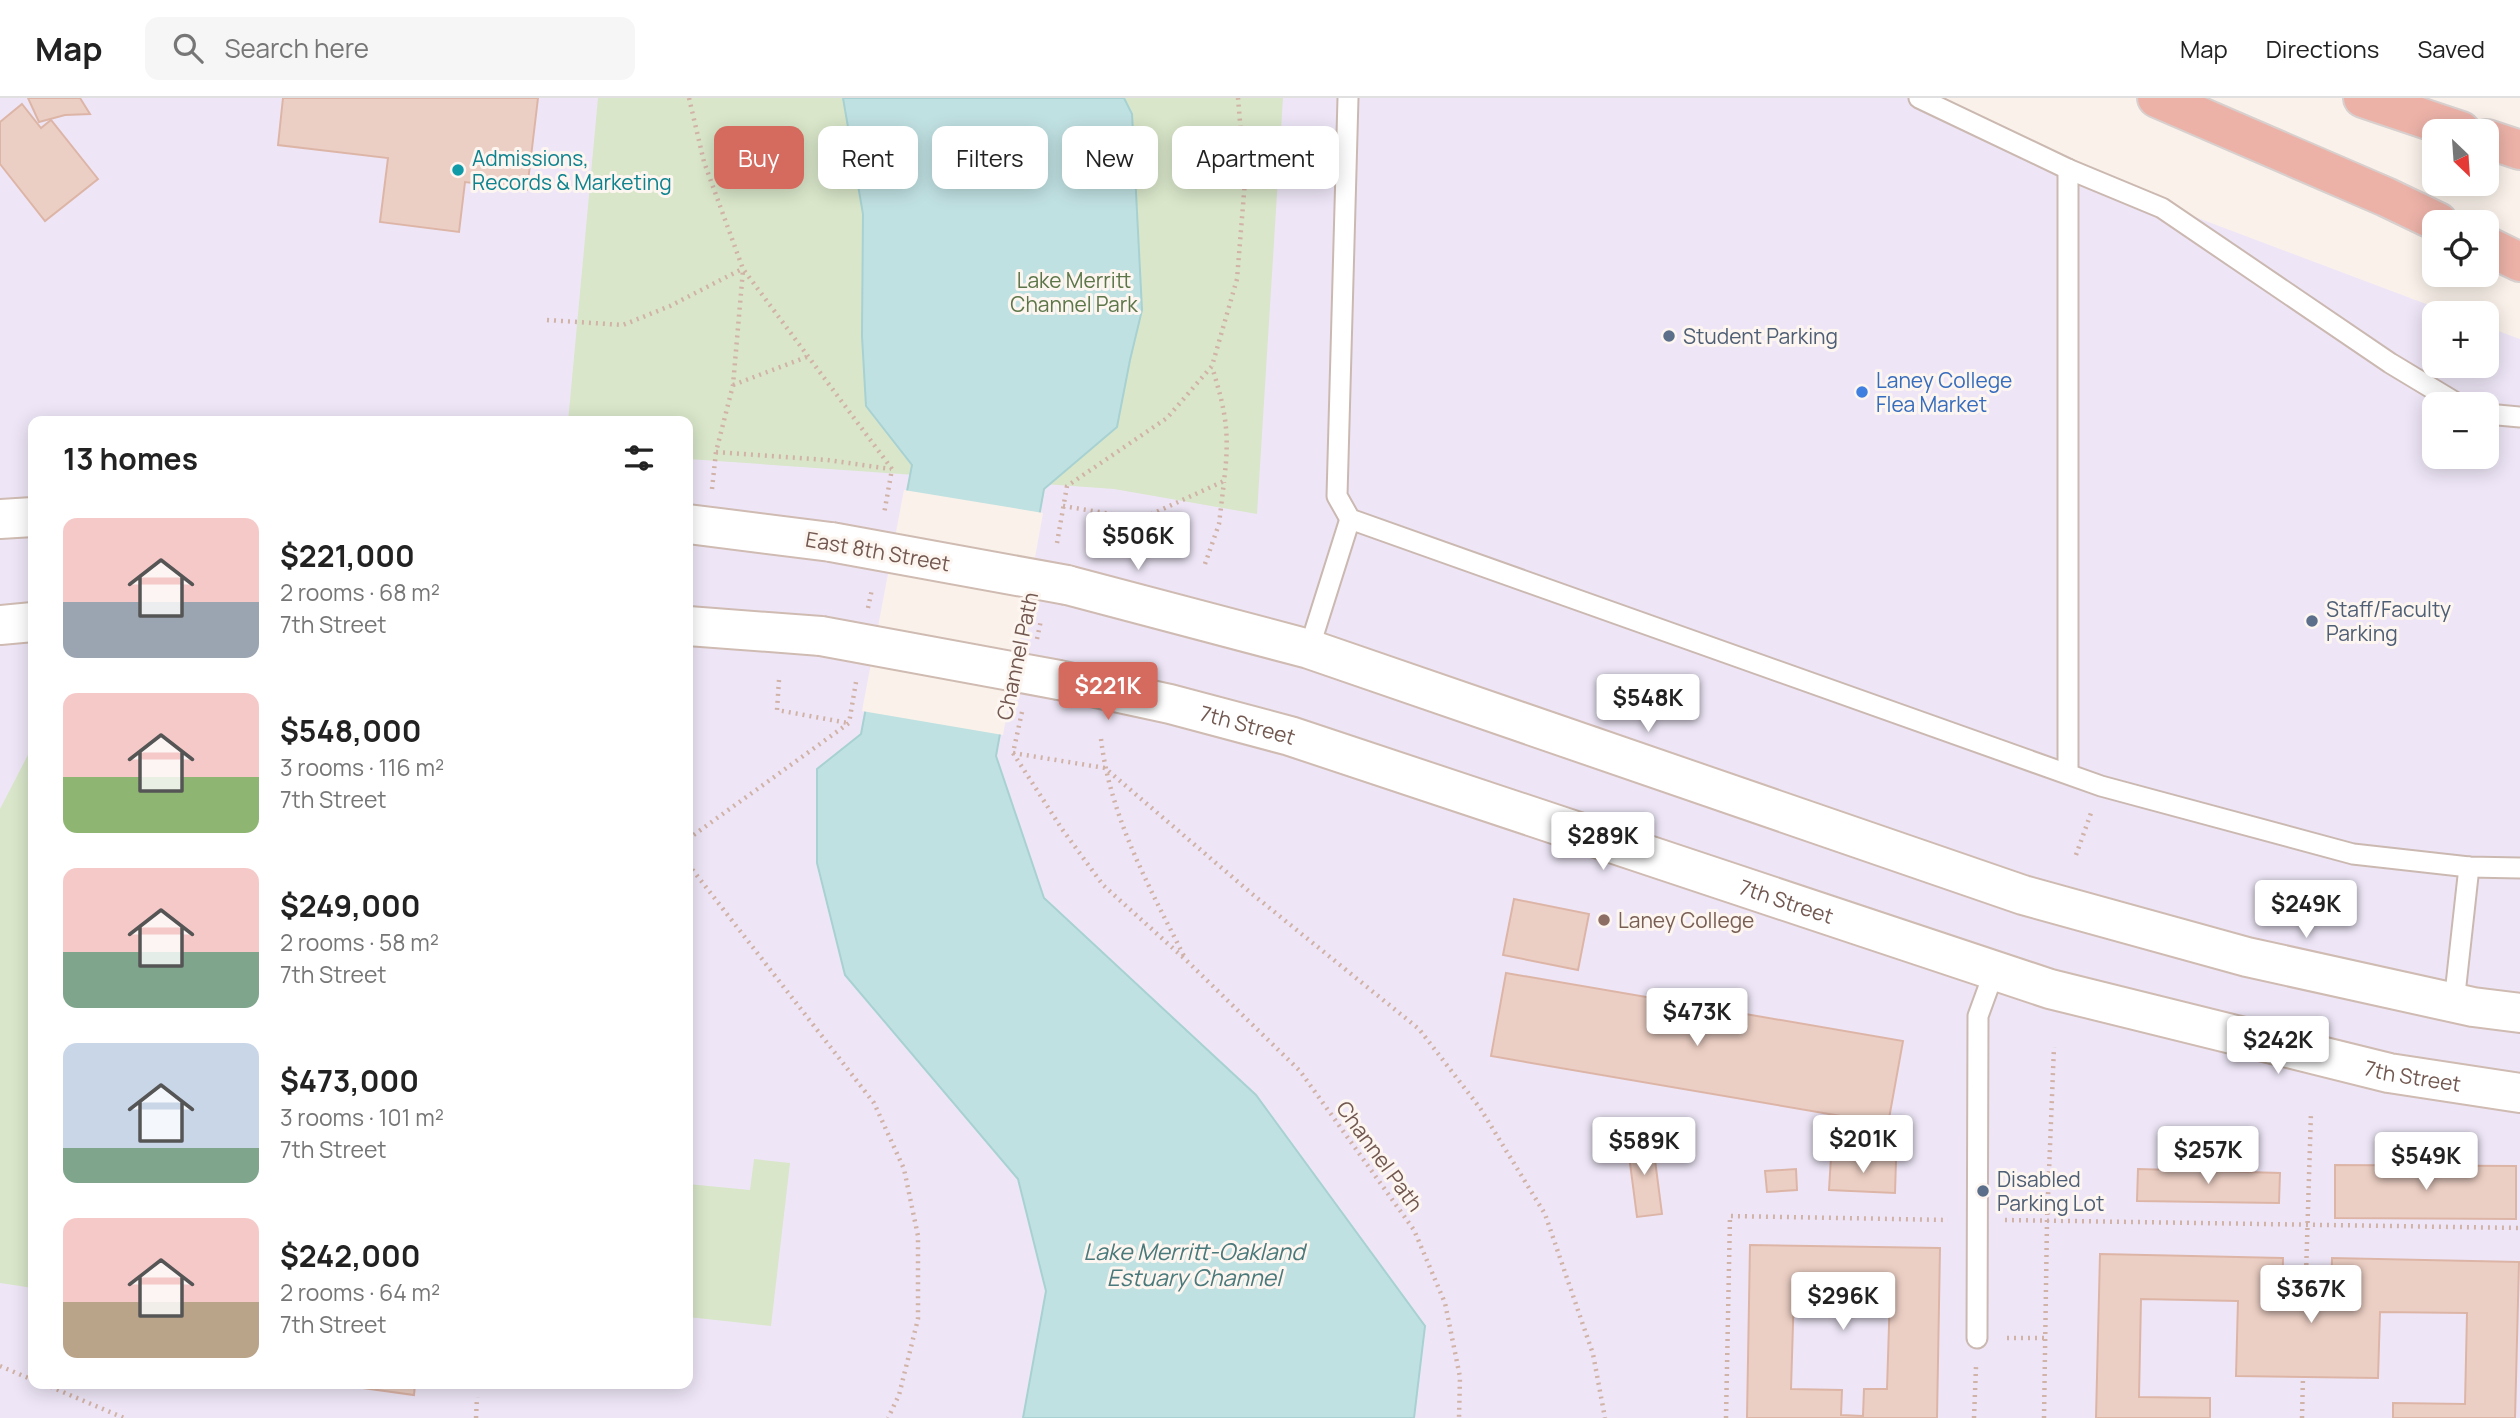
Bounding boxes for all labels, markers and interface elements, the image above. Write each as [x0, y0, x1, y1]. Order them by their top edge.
search box [145, 17, 635, 80]
text: Map [35, 26, 103, 71]
icon: search [169, 29, 207, 67]
text: Search here [225, 30, 369, 66]
text: Map [2180, 32, 2228, 65]
text: Directions [2266, 32, 2379, 65]
text: Saved [2417, 32, 2485, 65]
north arrow [2422, 119, 2499, 196]
map controls [2422, 119, 2499, 469]
chip: Buy [714, 126, 804, 189]
chip: Rent [818, 126, 918, 189]
chip: Filters [932, 126, 1048, 189]
chip: New [1062, 126, 1158, 189]
chip: Apartment [1172, 126, 1339, 189]
place label: Admissions, Records & Marketing [472, 144, 672, 196]
marker: Admissions, Records & Marketing [450, 162, 466, 178]
button: locate [2422, 210, 2499, 287]
park label: Lake Merritt Channel Park [1010, 266, 1138, 318]
button: + [2422, 301, 2499, 378]
place label: Student Parking [1683, 322, 1838, 350]
marker: Student Parking [1661, 328, 1677, 344]
place label: Laney College Flea Market [1876, 366, 2012, 418]
marker: Laney College Flea Market [1854, 384, 1870, 400]
button: − [2422, 392, 2499, 469]
text: 13 homes [63, 438, 198, 479]
icon: filters [620, 439, 658, 477]
pin: $506K [1089, 512, 1187, 572]
text: $506K [1102, 519, 1174, 551]
street label: East 8th Street [804, 525, 952, 577]
text: $221,000 [280, 535, 415, 576]
icon: home [119, 546, 203, 630]
text: 2 rooms · 68 m² [280, 576, 440, 608]
street label: Channel Path [990, 589, 1044, 723]
place label: Staff/Faculty Parking [2326, 595, 2451, 647]
text: 7th Street [280, 608, 387, 640]
marker: Staff/Faculty Parking [2304, 613, 2320, 629]
pin: $221K [1059, 662, 1157, 722]
text: $221K [1075, 669, 1141, 701]
pin: $548K [1599, 674, 1697, 734]
text: $548K [1613, 681, 1683, 713]
street label: 7th Street [1197, 699, 1299, 751]
text: $548,000 [280, 710, 421, 751]
icon: home [119, 721, 203, 805]
text: 3 rooms · 116 m² [280, 751, 444, 783]
text: 7th Street [280, 783, 387, 815]
pin: $289K [1554, 812, 1652, 872]
text: $289K [1567, 819, 1639, 851]
street label: 7th Street [1736, 873, 1837, 930]
pin: $249K [2257, 880, 2355, 940]
text: $249,000 [280, 885, 420, 926]
text: $249K [2271, 887, 2341, 919]
icon: home [119, 896, 203, 980]
place label: Laney College [1618, 906, 1754, 934]
marker: Laney College [1596, 912, 1612, 928]
text: 2 rooms · 58 m² [280, 926, 439, 958]
text: 7th Street [280, 958, 387, 990]
pin: $473K [1648, 988, 1746, 1048]
text: $473K [1663, 995, 1731, 1027]
pin: $242K [2229, 1016, 2327, 1076]
text: $242K [2243, 1023, 2313, 1055]
street label: 7th Street [2362, 1053, 2463, 1098]
text: $473,000 [280, 1060, 419, 1101]
icon: home [119, 1071, 203, 1155]
street label: Channel Path [1330, 1095, 1430, 1217]
text: 3 rooms · 101 m² [280, 1101, 444, 1133]
pin: $201K [1814, 1116, 1912, 1175]
pin: $589K [1595, 1118, 1693, 1177]
text: $201K [1829, 1122, 1897, 1154]
text: $589K [1608, 1124, 1680, 1156]
pin: $257K [2159, 1126, 2257, 1186]
pin: $549K [2377, 1132, 2475, 1192]
text: 7th Street [280, 1133, 387, 1165]
text: $257K [2174, 1133, 2242, 1165]
text: $549K [2391, 1139, 2461, 1171]
place label: Disabled Parking Lot [1997, 1165, 2104, 1217]
marker: Disabled Parking Lot [1975, 1183, 1991, 1199]
text: $242,000 [280, 1235, 421, 1276]
water label: Lake Merritt-Oakland Estuary Channel [1083, 1235, 1308, 1293]
icon: home [119, 1246, 203, 1330]
pin: $367K [2262, 1266, 2360, 1325]
pin: $296K [1794, 1272, 1892, 1332]
text: $367K [2276, 1272, 2346, 1304]
text: 2 rooms · 64 m² [280, 1276, 440, 1308]
text: $296K [1807, 1279, 1879, 1311]
text: 7th Street [280, 1308, 387, 1340]

